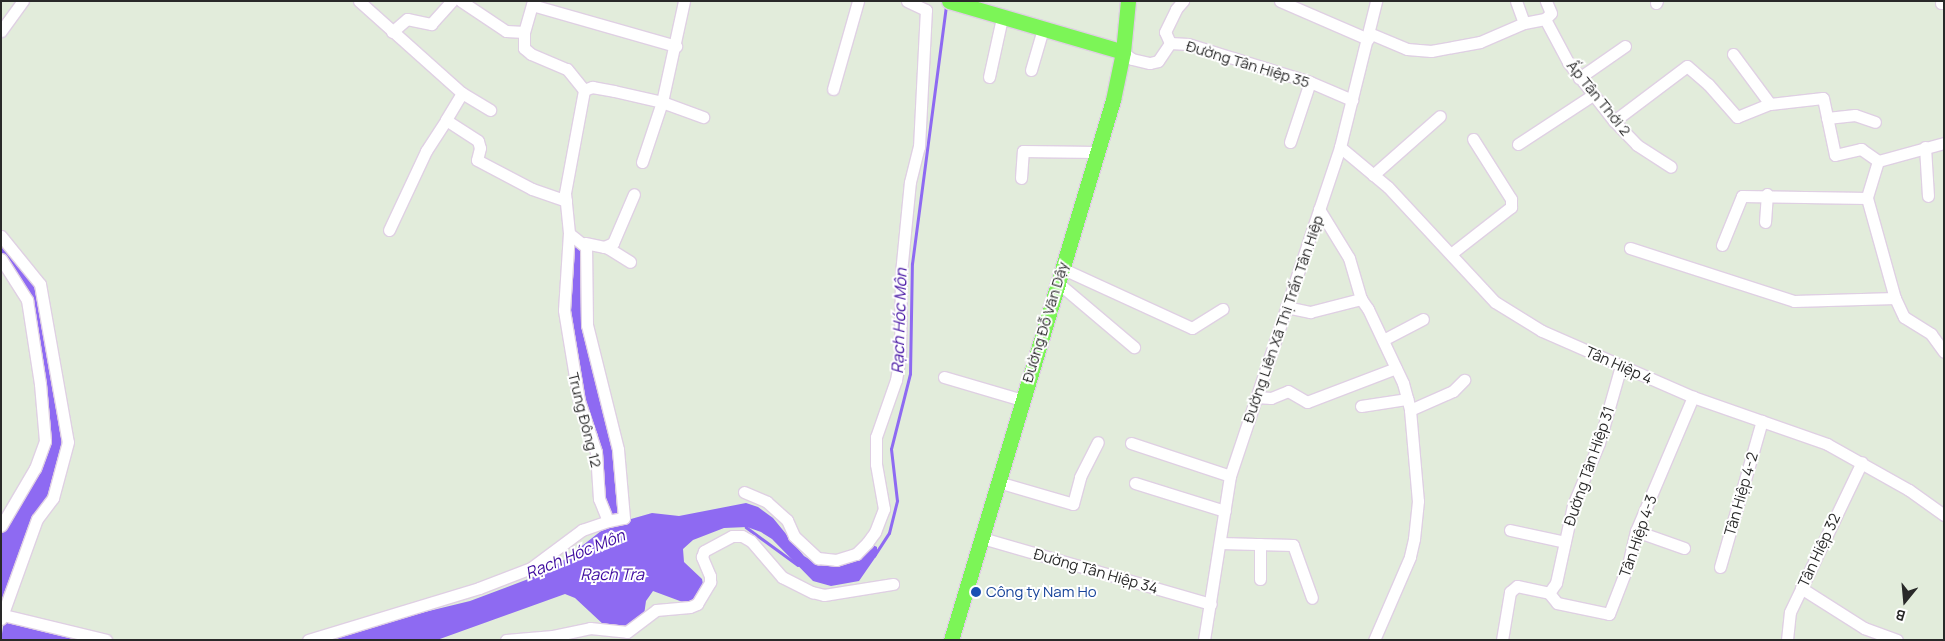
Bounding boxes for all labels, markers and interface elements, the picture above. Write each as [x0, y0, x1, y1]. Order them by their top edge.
street label: Đường Tân Hiệp 35 [1184, 37, 1312, 91]
street label: Ấp Tân Thới 2 [1563, 57, 1635, 139]
street label: Đường Liên Xã Thị Trấn Tân Hiệp [1239, 213, 1327, 425]
street label: Đường Đỗ Văn Dậy [1018, 260, 1072, 384]
water label: Rạch Hóc Môn [888, 268, 910, 374]
street label: Tân Hiệp 4 [1583, 342, 1655, 388]
street label: Trung Đông 12 [564, 371, 606, 469]
street label: Đường Tân Hiệp 31 [1560, 404, 1618, 528]
street label: Tân Hiệp 4-2 [1720, 450, 1762, 538]
street label: Tân Hiệp 4-3 [1616, 493, 1660, 579]
street label: Tân Hiệp 32 [1794, 510, 1844, 590]
water label: Rạch Hóc Môn [523, 525, 627, 583]
street label: Đường Tân Hiệp 34 [1032, 545, 1160, 597]
water label: Rạch Tra [580, 564, 644, 584]
north arrow [1880, 576, 1930, 626]
place label: Công ty Nam Ho [986, 583, 1097, 601]
marker: Công ty Nam Ho [970, 586, 982, 598]
text: B [1893, 605, 1907, 626]

